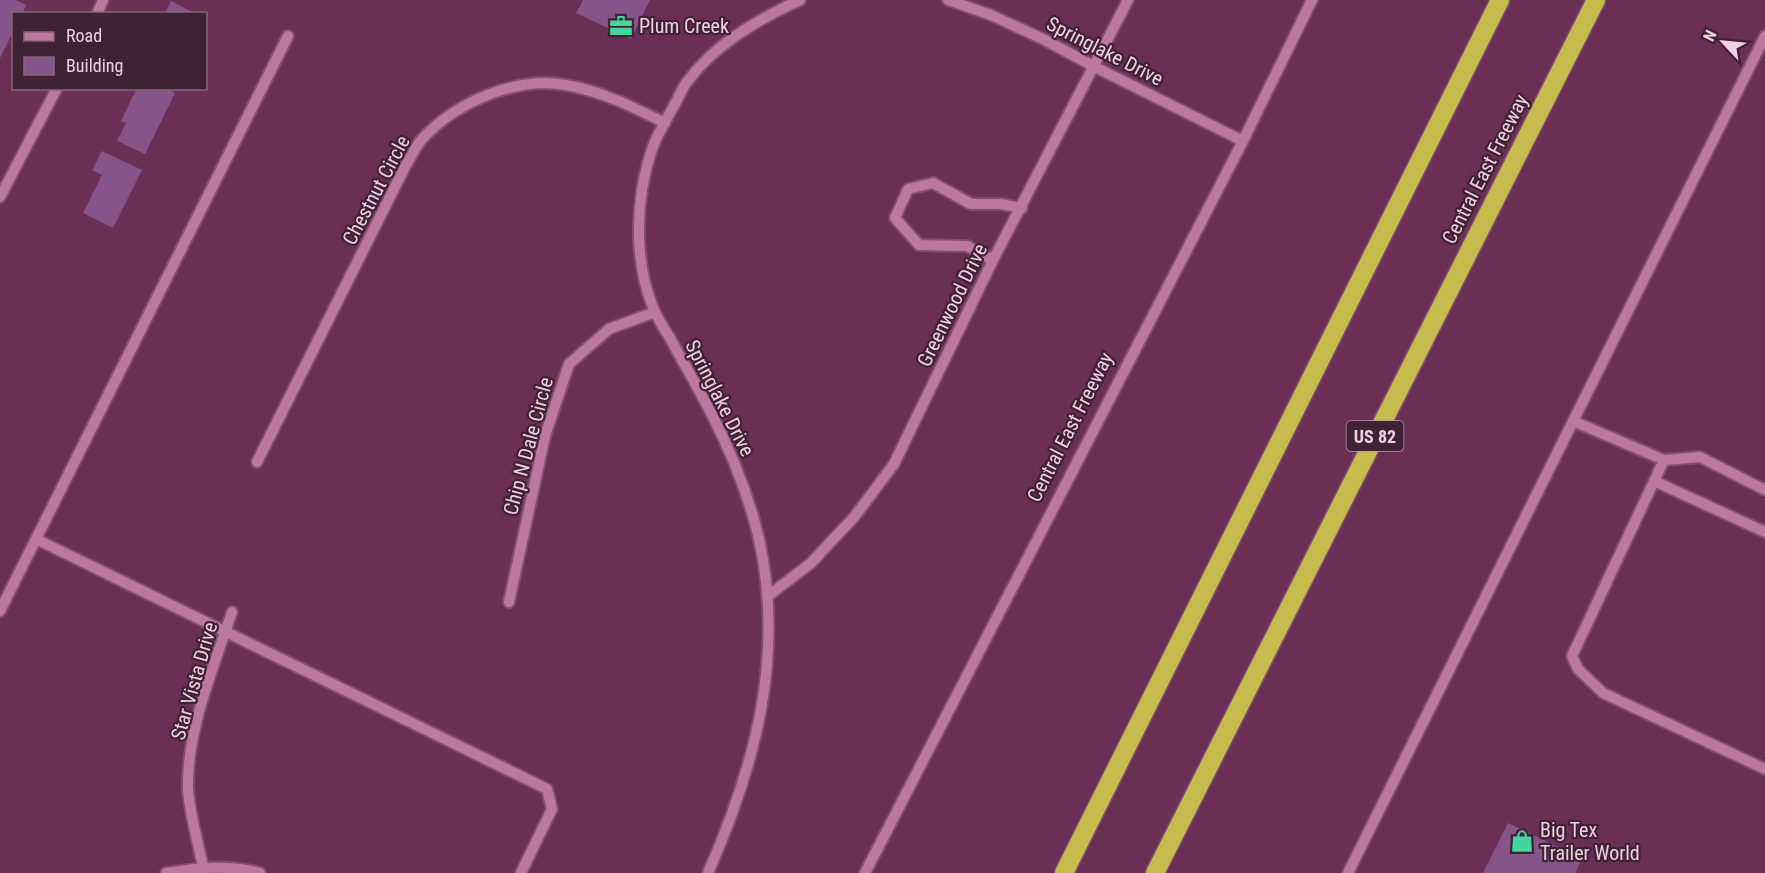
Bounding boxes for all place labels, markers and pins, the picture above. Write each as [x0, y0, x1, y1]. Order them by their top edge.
office icon: Plum Creek [608, 13, 634, 39]
place label: Plum Creek [639, 14, 729, 38]
place label: Big Tex Trailer World [1540, 818, 1640, 865]
shop icon: Big Tex Trailer World [1509, 828, 1535, 854]

